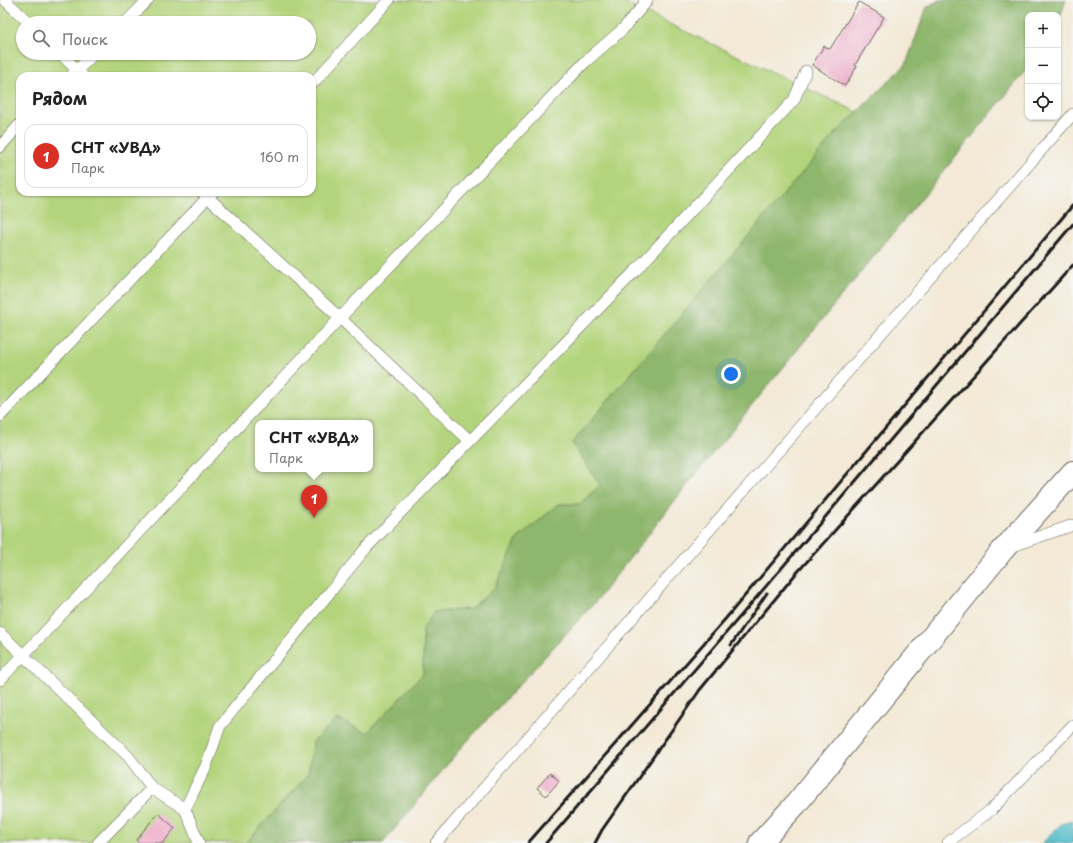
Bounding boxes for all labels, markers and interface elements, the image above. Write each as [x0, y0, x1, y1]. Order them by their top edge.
map controls [1025, 12, 1061, 120]
button: + [1025, 12, 1061, 48]
search box [16, 16, 316, 60]
icon: search [30, 27, 52, 49]
text: Поиск [62, 27, 108, 50]
button: − [1025, 48, 1061, 84]
button: locate [1025, 84, 1061, 120]
text: Рядом [32, 85, 87, 111]
text: СНТ «УВД» [71, 135, 161, 158]
text: 1 [43, 147, 49, 166]
text: 160 m [260, 147, 299, 166]
text: Парк [71, 158, 105, 177]
your location [721, 364, 741, 384]
popup [255, 420, 373, 472]
text: СНТ «УВД» [269, 425, 359, 448]
text: Парк [269, 448, 303, 467]
pin: 1 [301, 485, 327, 518]

